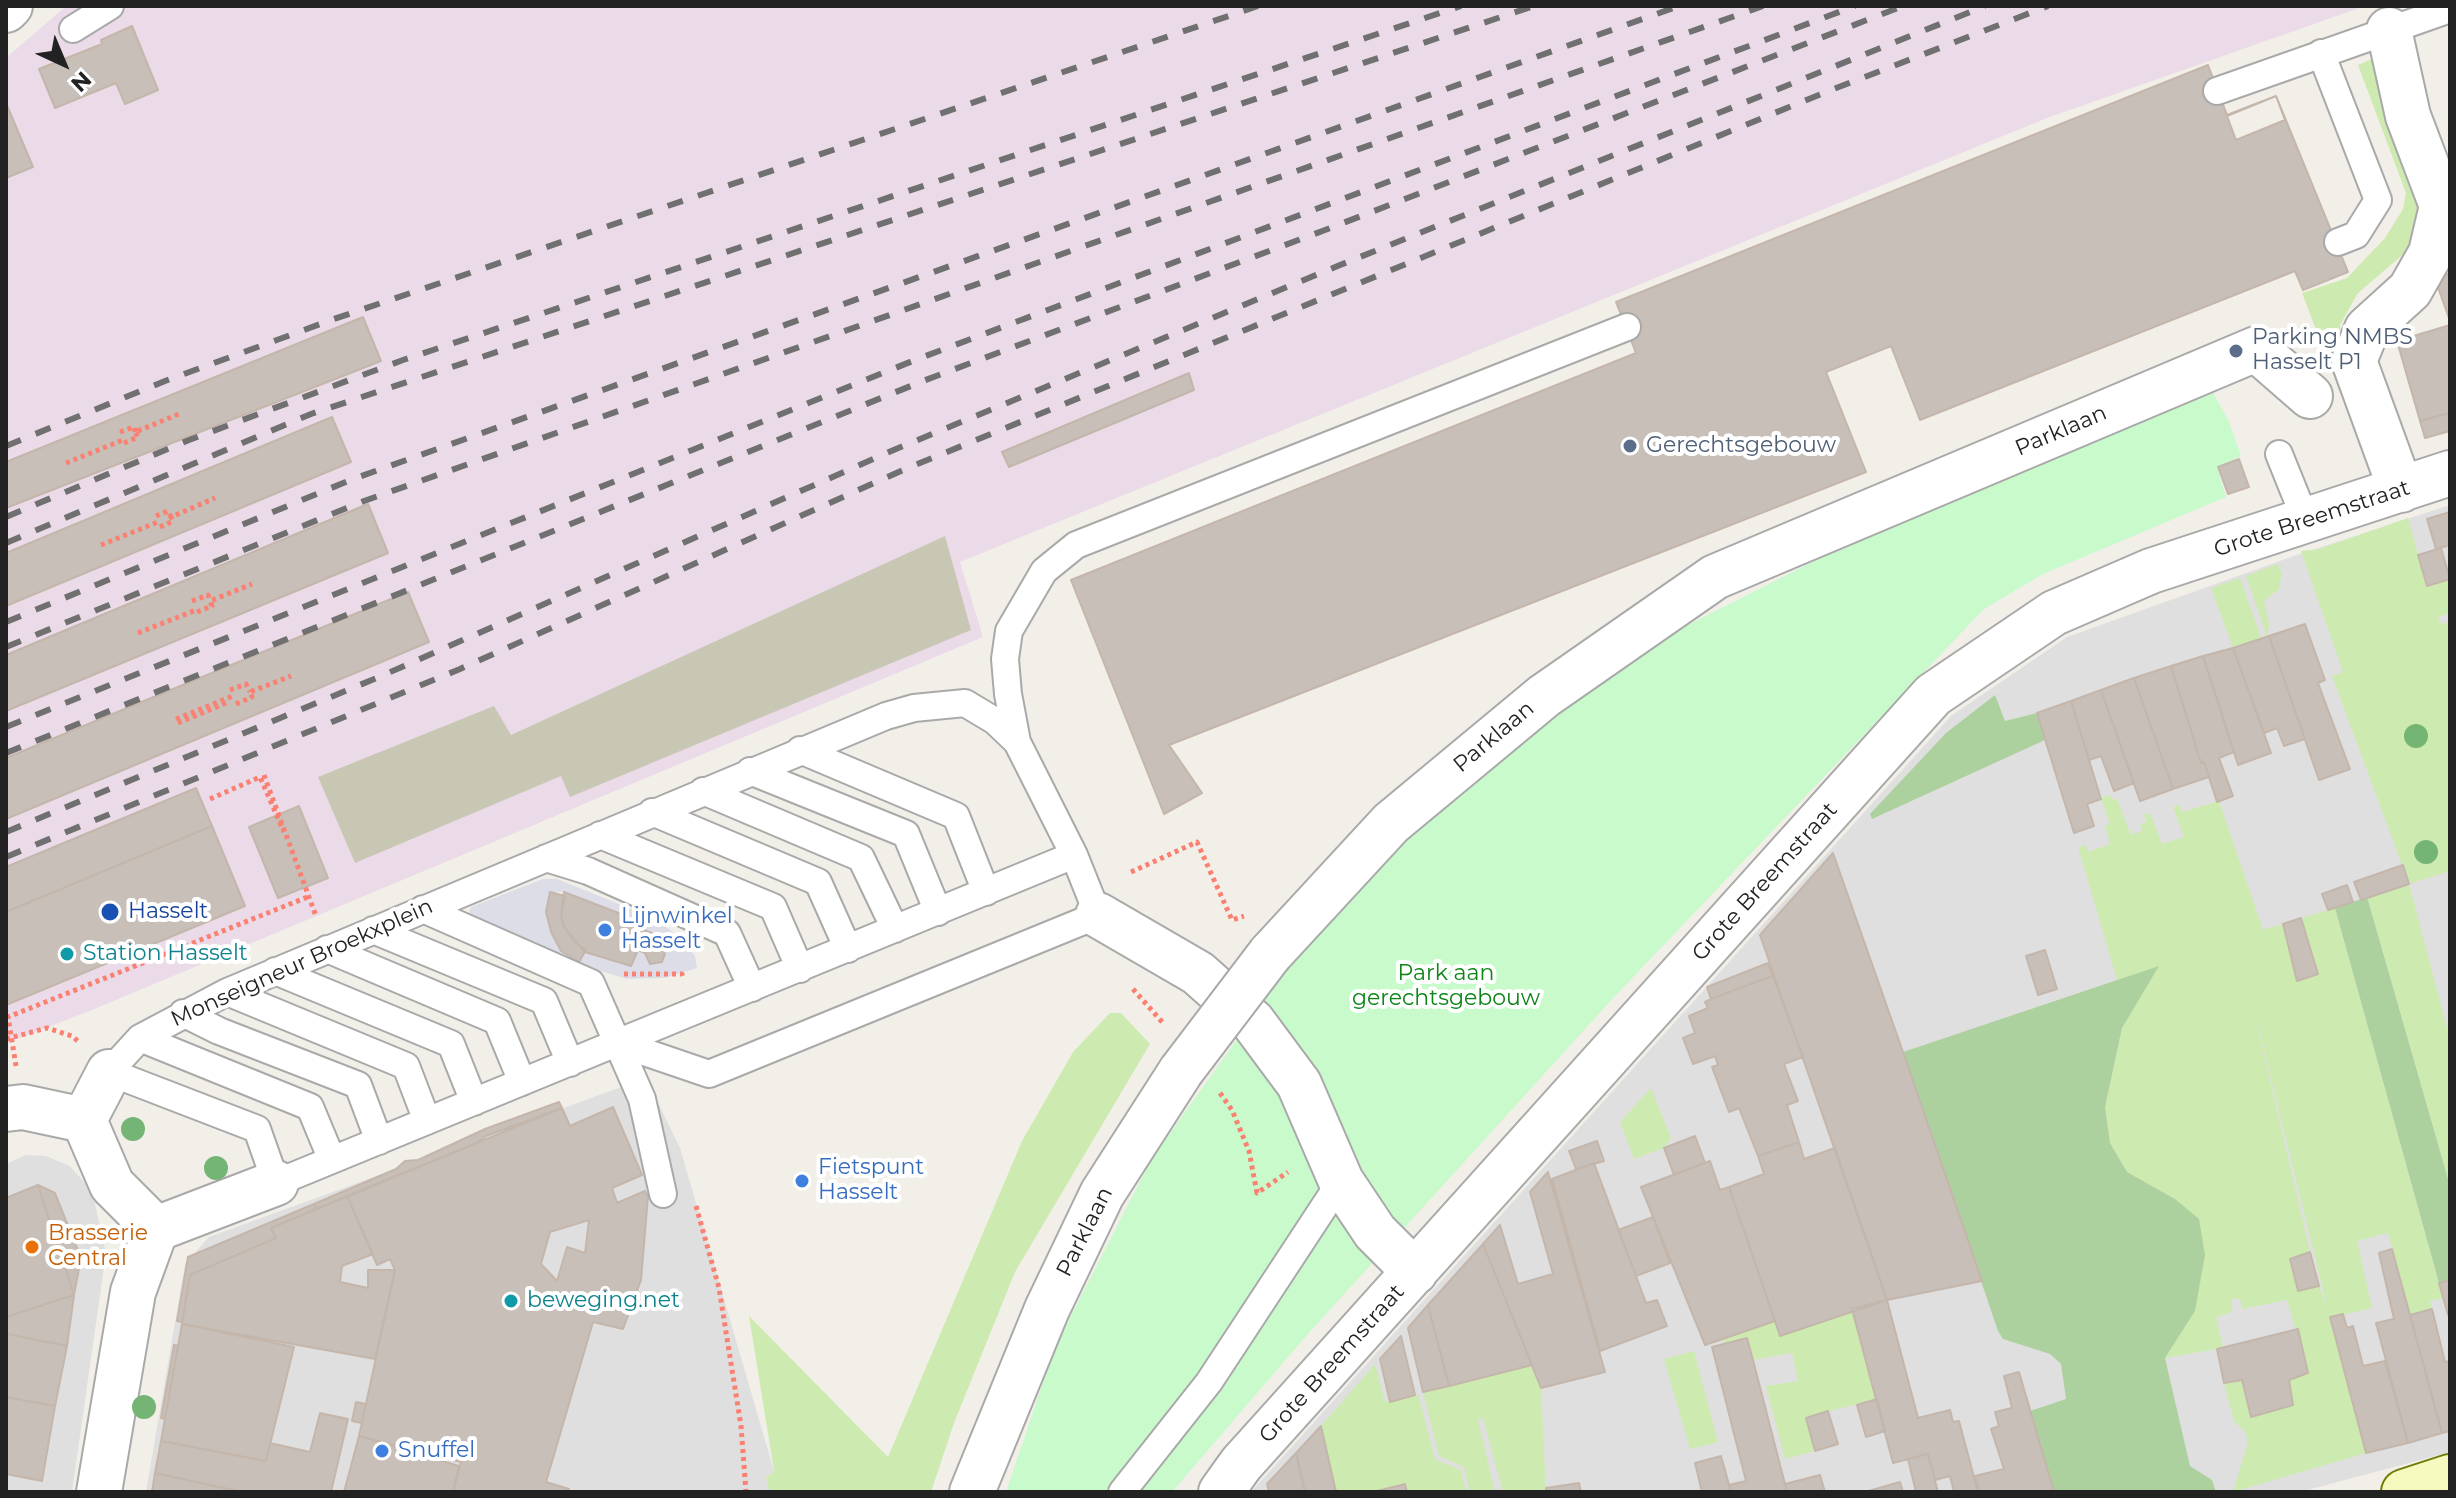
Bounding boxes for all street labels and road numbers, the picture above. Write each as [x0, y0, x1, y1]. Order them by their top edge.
street label: Parklaan [2011, 400, 2111, 462]
street label: Grote Breemstraat [2211, 475, 2413, 563]
street label: Parklaan [1448, 696, 1540, 778]
street label: Grote Breemstraat [1687, 797, 1843, 967]
street label: Monseigneur Broekxplein [167, 893, 437, 1033]
street label: Parklaan [1051, 1183, 1119, 1281]
street label: Grote Breemstraat [1254, 1279, 1410, 1449]

